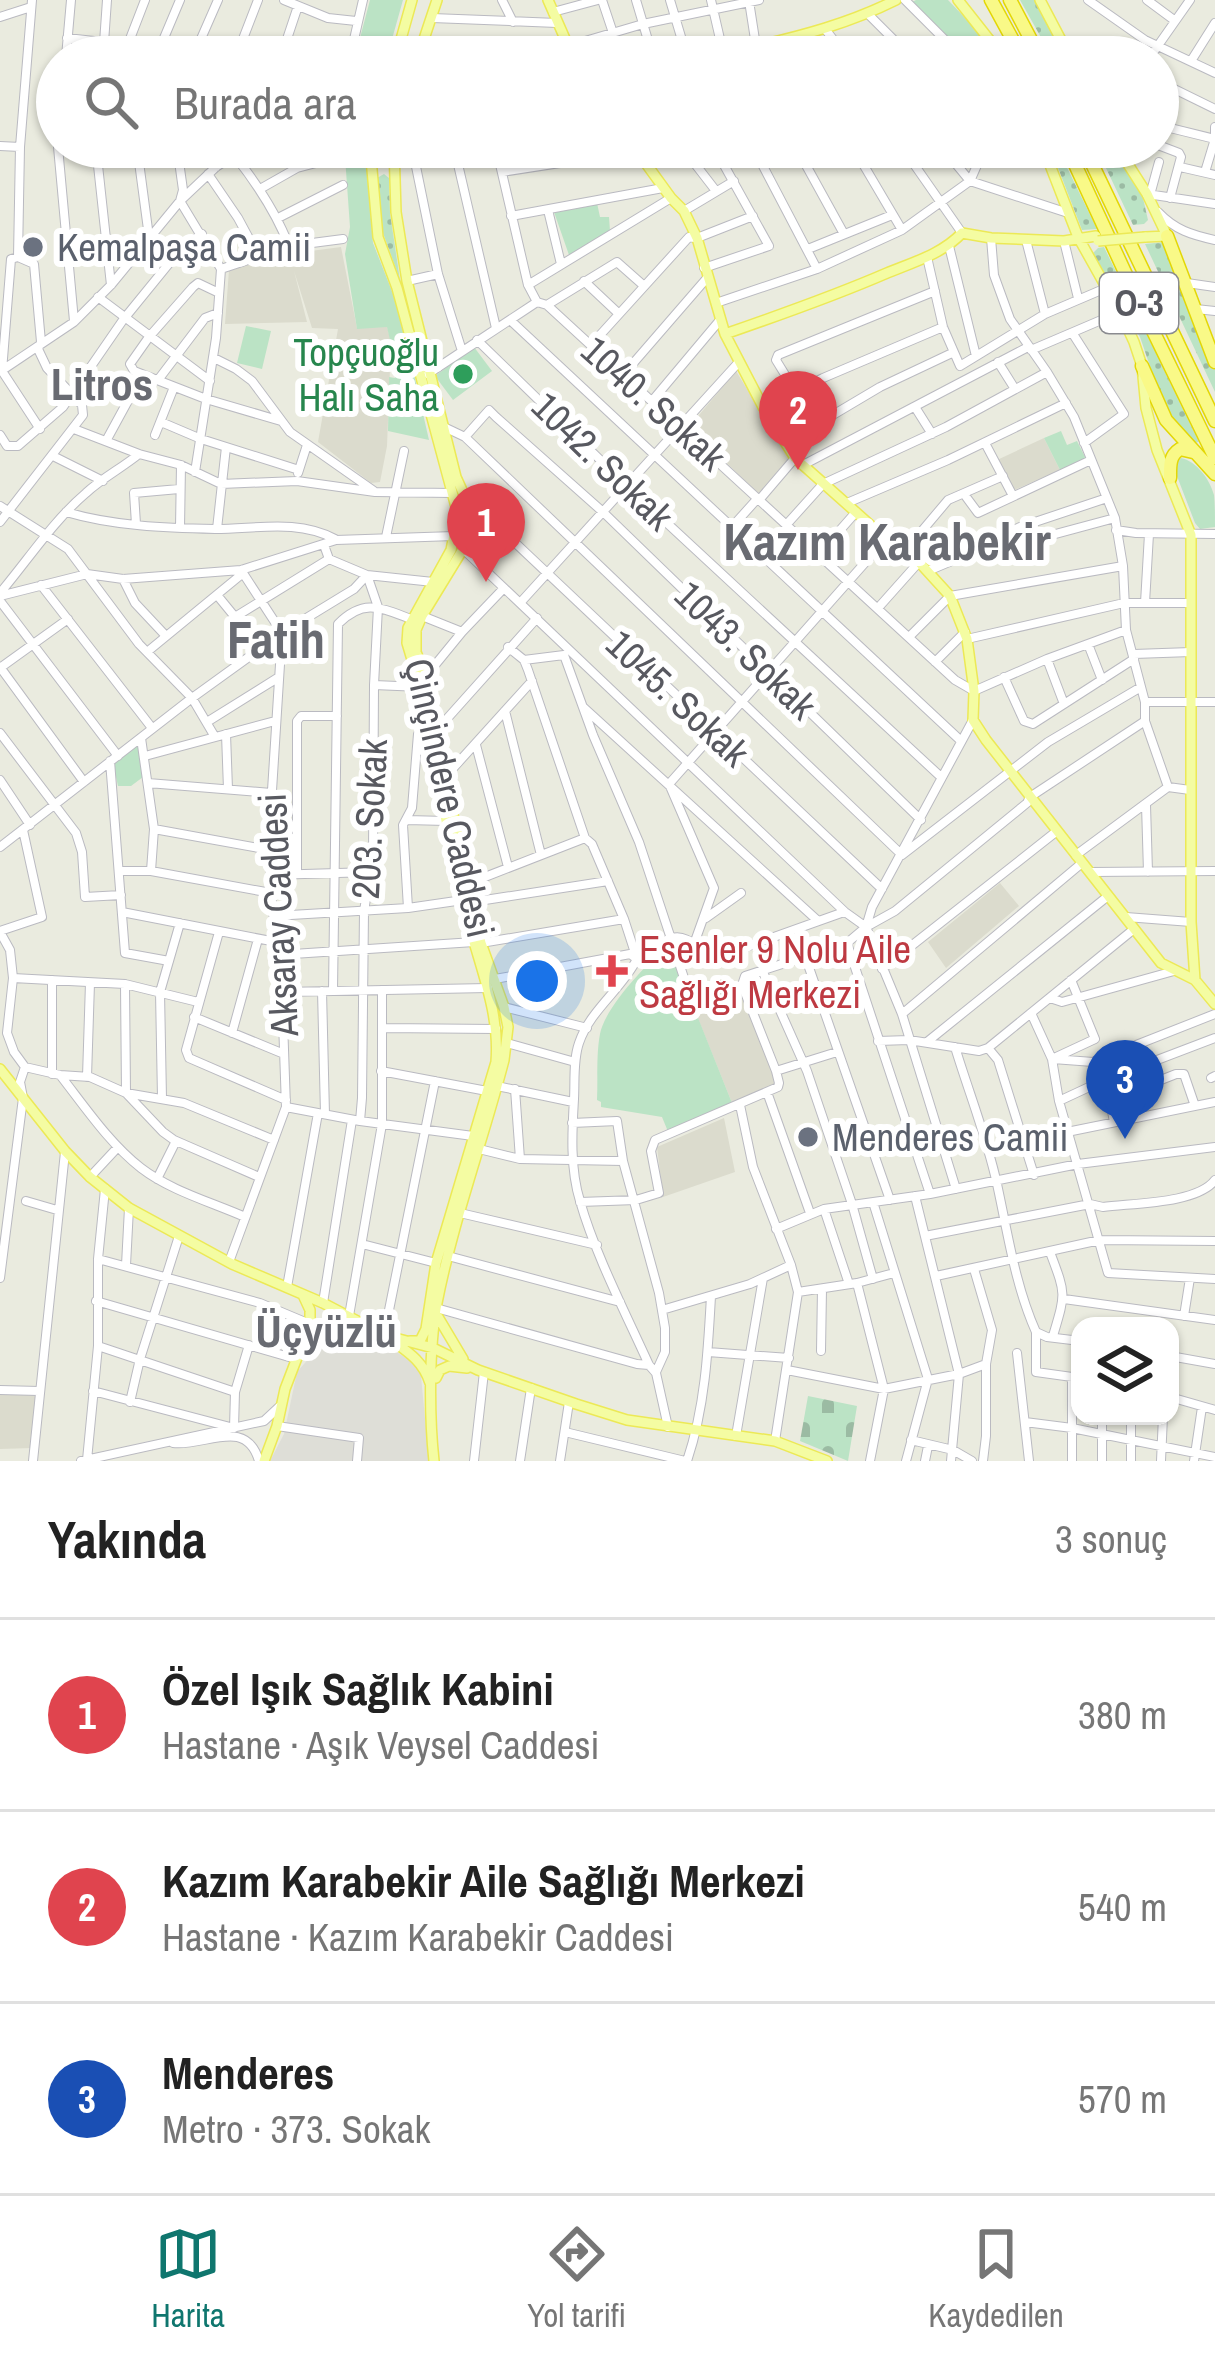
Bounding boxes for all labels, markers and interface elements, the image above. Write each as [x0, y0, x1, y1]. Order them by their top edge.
search box [36, 36, 1179, 168]
icon: search [78, 69, 144, 135]
text: Burada ara [174, 72, 357, 133]
place label: Kemalpaşa Camii [57, 221, 311, 273]
marker: Kemalpaşa Camii [20, 234, 46, 260]
road number: O-3 [1100, 273, 1178, 333]
street label: 1040. Sokak [571, 324, 738, 482]
place label: Topçuoğlu Halı Saha [293, 326, 439, 423]
district label: Litros [51, 353, 153, 414]
marker: Topçuoğlu Halı Saha [450, 361, 476, 387]
pin: 2 [759, 371, 837, 470]
street label: 1042. Sokak [521, 381, 686, 542]
pin: 1 [447, 483, 525, 582]
district label: Kazım Karabekir [723, 507, 1052, 576]
street label: 1043. Sokak [664, 570, 829, 731]
district label: Fatih [227, 605, 325, 674]
street label: 1045. Sokak [595, 618, 761, 778]
street label: Çinçindere Caddesi [393, 654, 507, 942]
street label: 203. Sokak [339, 737, 399, 900]
street label: Aksaray Caddesi [246, 792, 310, 1039]
place label: Esenler 9 Nolu Aile Sağlığı Merkezi [639, 923, 911, 1020]
your location [507, 951, 567, 1011]
marker: Esenler 9 Nolu Aile Sağlığı Merkezi [596, 955, 628, 987]
pin: 3 [1086, 1040, 1164, 1139]
place label: Menderes Camii [832, 1111, 1068, 1163]
marker: Menderes Camii [795, 1124, 821, 1150]
district label: Üçyüzlü [255, 1300, 397, 1361]
map controls [1071, 1317, 1179, 1425]
button: layers [1071, 1317, 1179, 1425]
text: Yakında [48, 1505, 206, 1574]
text: 3 sonuç [1055, 1513, 1167, 1565]
text: Özel Işık Sağlık Kabini [162, 1658, 554, 1719]
text: 1 [78, 1689, 96, 1741]
text: 380 m [1078, 1689, 1167, 1741]
text: Hastane · Aşık Veysel Caddesi [162, 1719, 599, 1771]
text: Kazım Karabekir Aile Sağlığı Merkezi [162, 1850, 805, 1911]
text: 2 [78, 1881, 96, 1933]
text: 540 m [1078, 1881, 1167, 1933]
text: Hastane · Kazım Karabekir Caddesi [162, 1911, 674, 1963]
text: Menderes [162, 2042, 334, 2103]
text: 3 [78, 2073, 96, 2125]
text: 570 m [1078, 2073, 1167, 2125]
text: Metro · 373. Sokak [162, 2103, 430, 2155]
tab: Harita [151, 2221, 225, 2337]
tab: Yol tarifi [527, 2221, 626, 2337]
tab: Kaydedilen [928, 2221, 1064, 2337]

